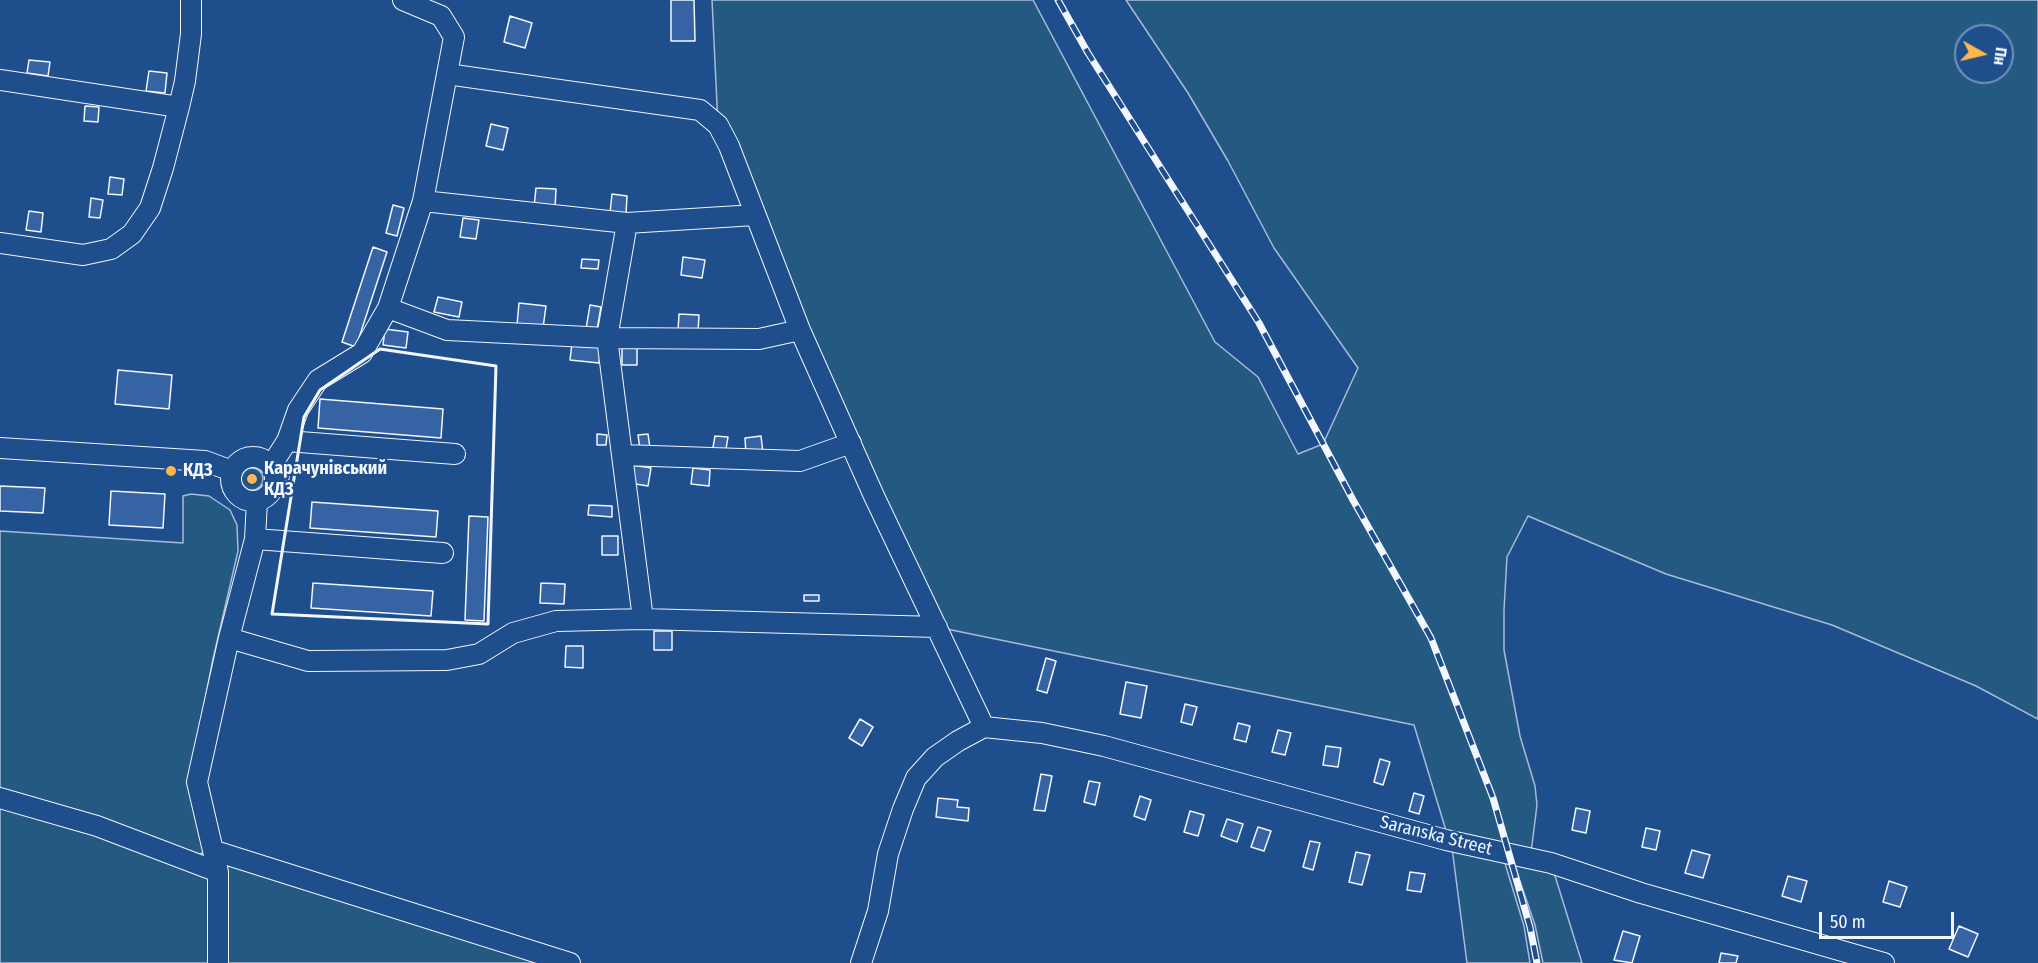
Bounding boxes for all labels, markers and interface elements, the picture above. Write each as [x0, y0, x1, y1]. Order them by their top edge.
north arrow [1954, 24, 2014, 84]
text: Пн [1990, 46, 2011, 67]
place label: Карачунівський КДЗ [264, 458, 387, 500]
place label: КДЗ [183, 460, 213, 482]
marker: КДЗ [164, 464, 178, 478]
marker: Карачунівський КДЗ [245, 472, 259, 486]
street label: Saranska Street [1378, 812, 1494, 860]
scale bar [1822, 900, 1957, 938]
text: 50 m [1830, 911, 1866, 933]

